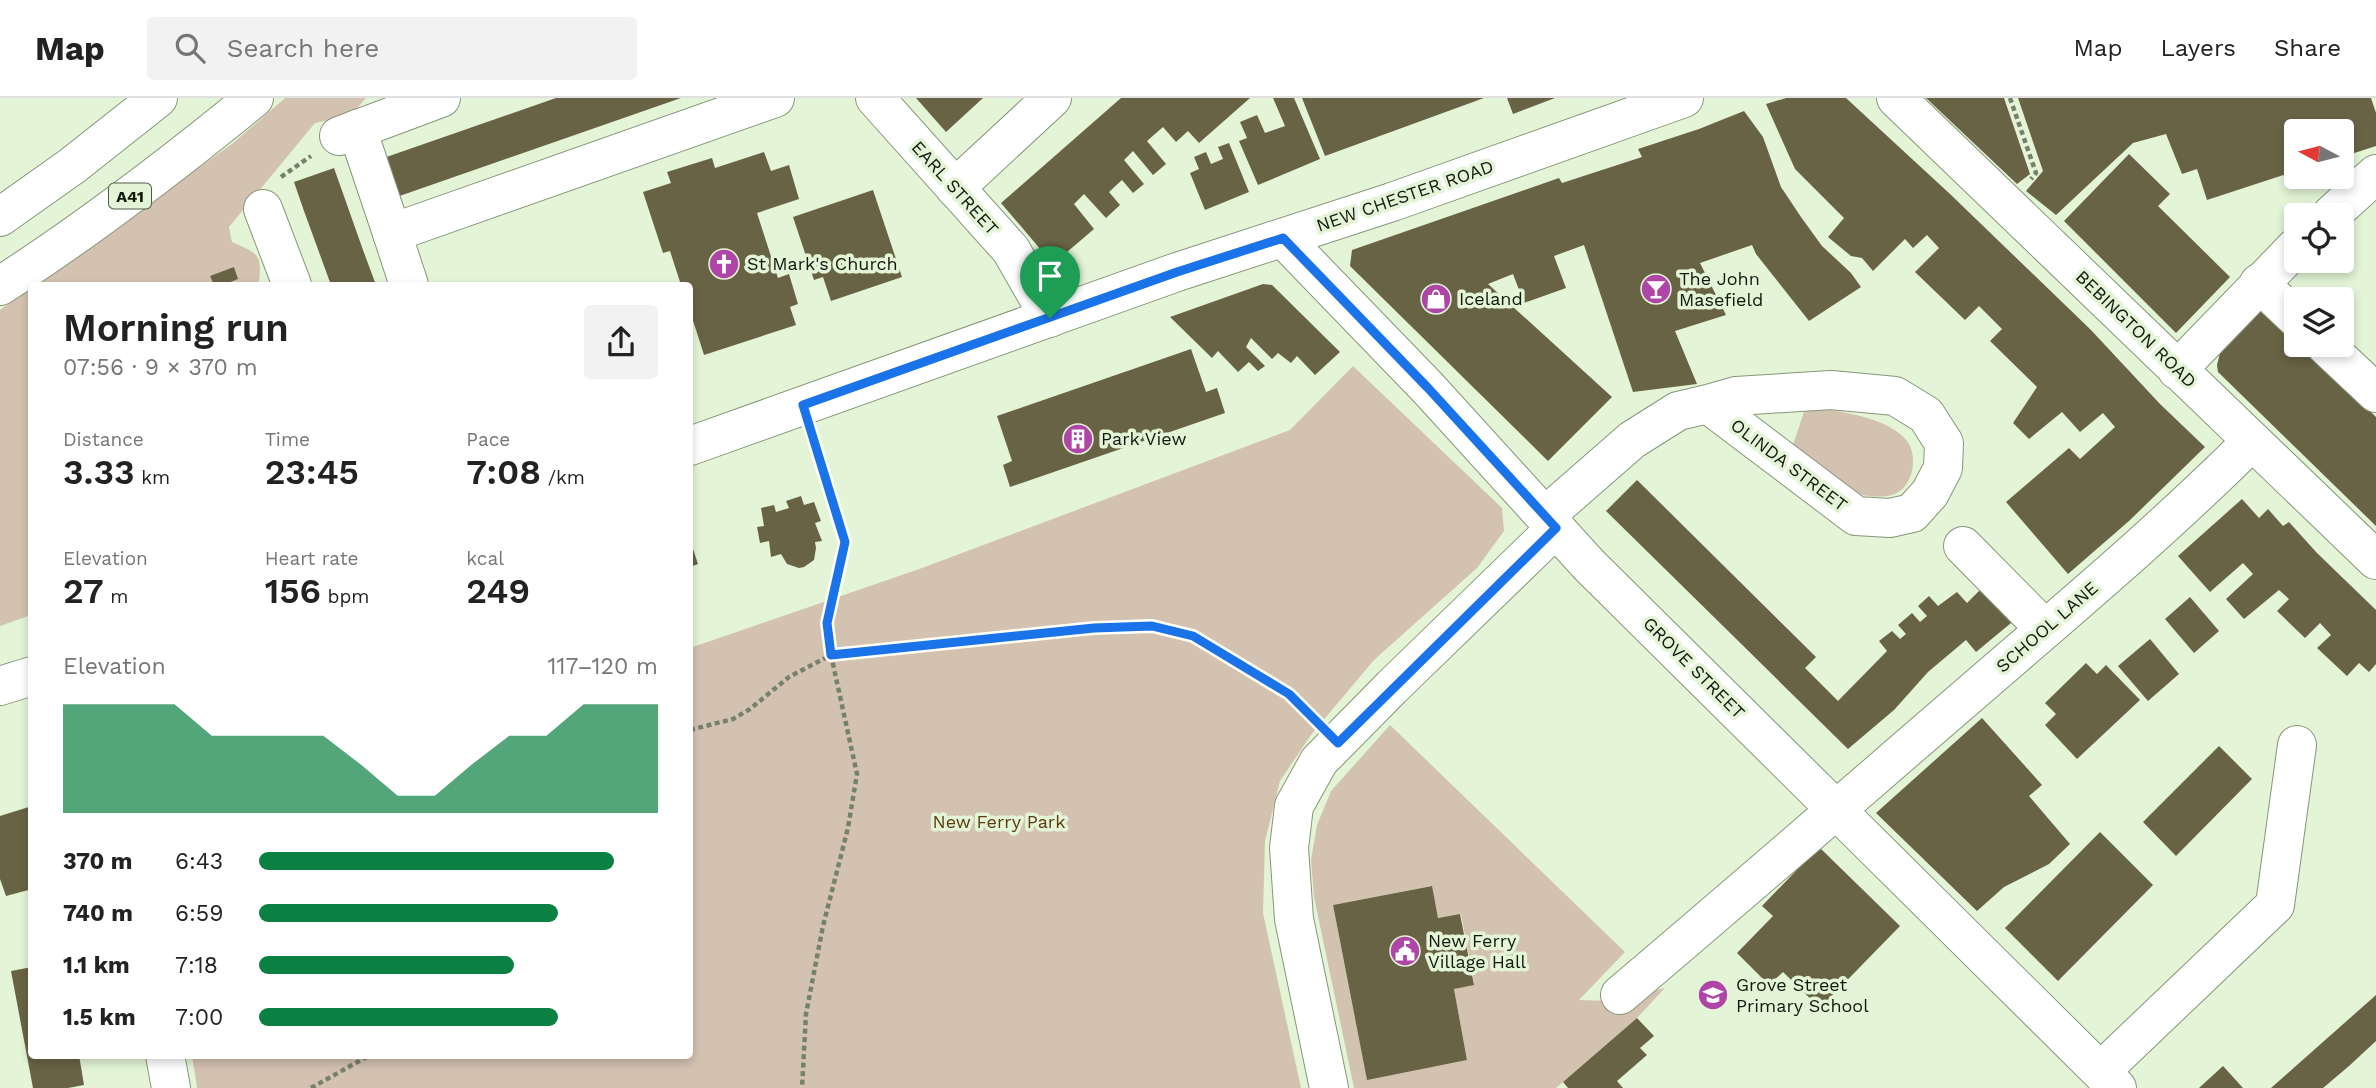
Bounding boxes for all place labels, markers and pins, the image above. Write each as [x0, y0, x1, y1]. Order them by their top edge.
pin [1020, 246, 1080, 318]
church icon: St Mark's Church [707, 247, 741, 281]
place label: St Mark's Church [747, 253, 898, 274]
place label: The John Masefield [1679, 268, 1763, 310]
bar icon: The John Masefield [1639, 272, 1673, 306]
shop icon: Iceland [1419, 282, 1453, 316]
place label: Iceland [1459, 288, 1523, 309]
building icon: Park View [1061, 422, 1095, 456]
place label: Park View [1101, 428, 1187, 449]
place label: New Ferry Village Hall [1428, 930, 1527, 972]
public building icon: New Ferry Village Hall [1388, 934, 1422, 968]
place label: Grove Street Primary School [1736, 974, 1869, 1016]
school or university icon: Grove Street Primary School [1696, 978, 1730, 1012]

